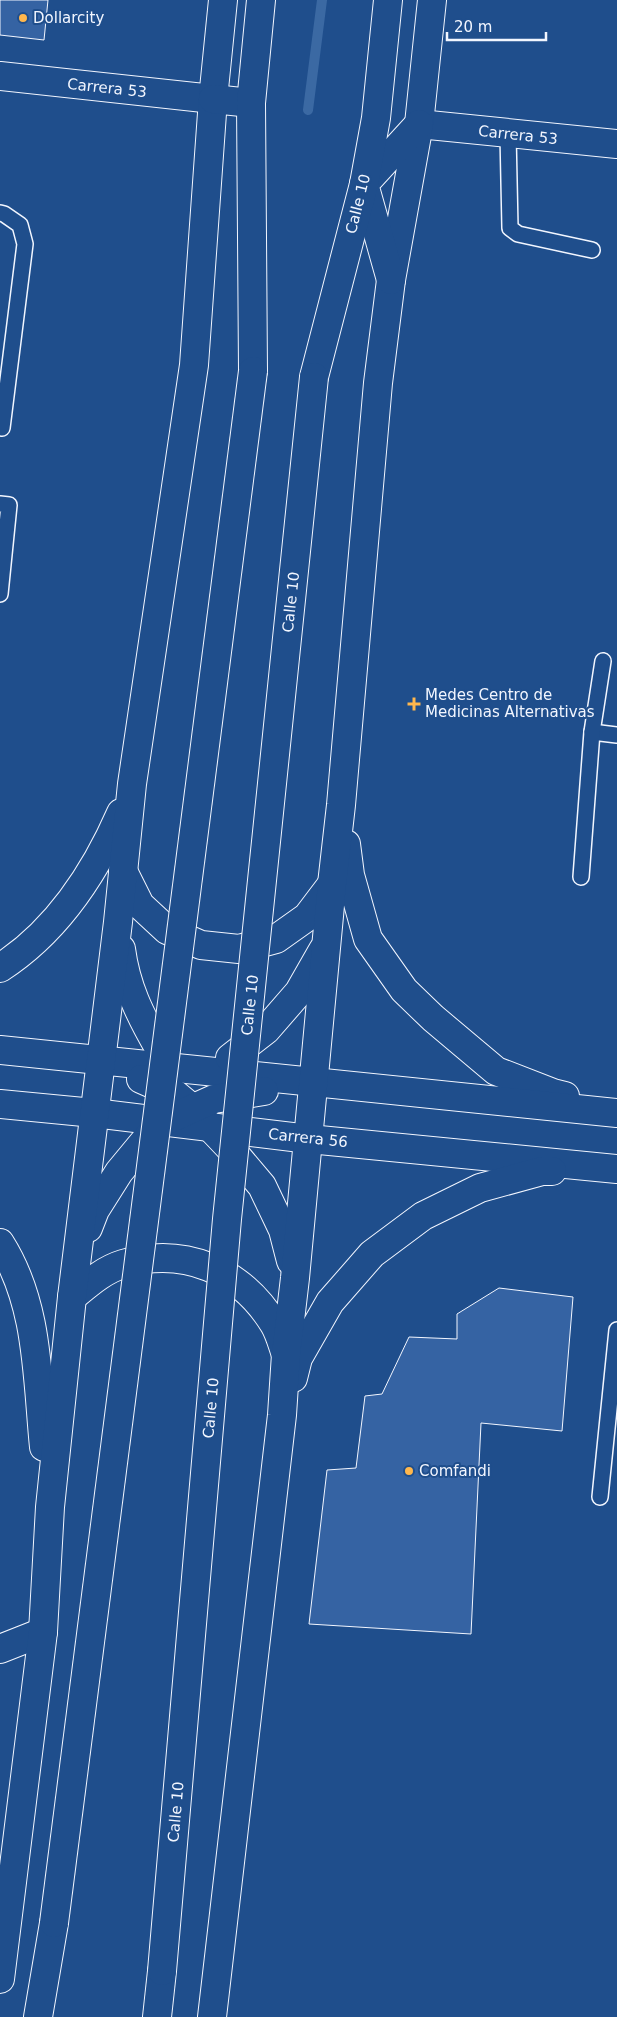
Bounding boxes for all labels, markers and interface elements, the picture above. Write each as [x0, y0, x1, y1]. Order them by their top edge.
place label: Dollarcity [33, 9, 104, 27]
scale bar [447, 10, 546, 42]
marker: Dollarcity [17, 12, 29, 24]
text: 20 m [454, 18, 492, 36]
street label: Carrera 53 [66, 75, 148, 101]
street label: Carrera 53 [477, 122, 559, 148]
street label: Calle 10 [342, 172, 374, 236]
street label: Calle 10 [279, 571, 303, 633]
place label: Medes Centro de Medicinas Alternativas [425, 686, 595, 721]
marker: Medes Centro de Medicinas Alternativas [407, 697, 421, 711]
street label: Calle 10 [238, 974, 262, 1036]
street label: Carrera 56 [267, 1125, 349, 1151]
street label: Calle 10 [199, 1377, 223, 1439]
place label: Comfandi [419, 1462, 491, 1480]
marker: Comfandi [403, 1465, 415, 1477]
street label: Calle 10 [164, 1781, 188, 1843]

